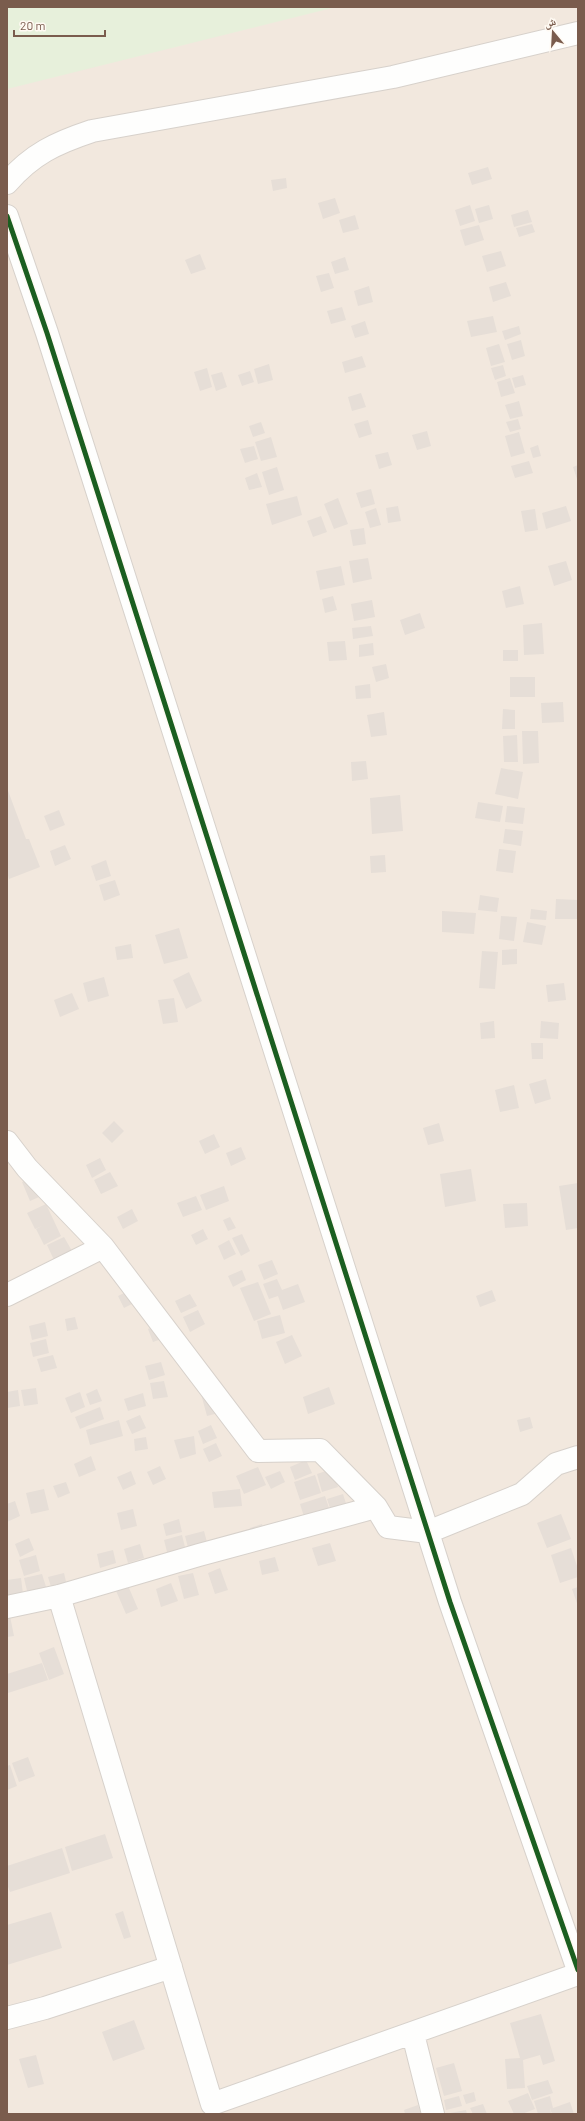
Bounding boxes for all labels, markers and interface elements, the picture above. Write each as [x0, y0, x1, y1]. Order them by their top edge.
scale bar [14, 12, 105, 38]
north arrow [533, 12, 573, 52]
text: ش [542, 14, 558, 32]
text: 20 m [20, 18, 46, 32]

